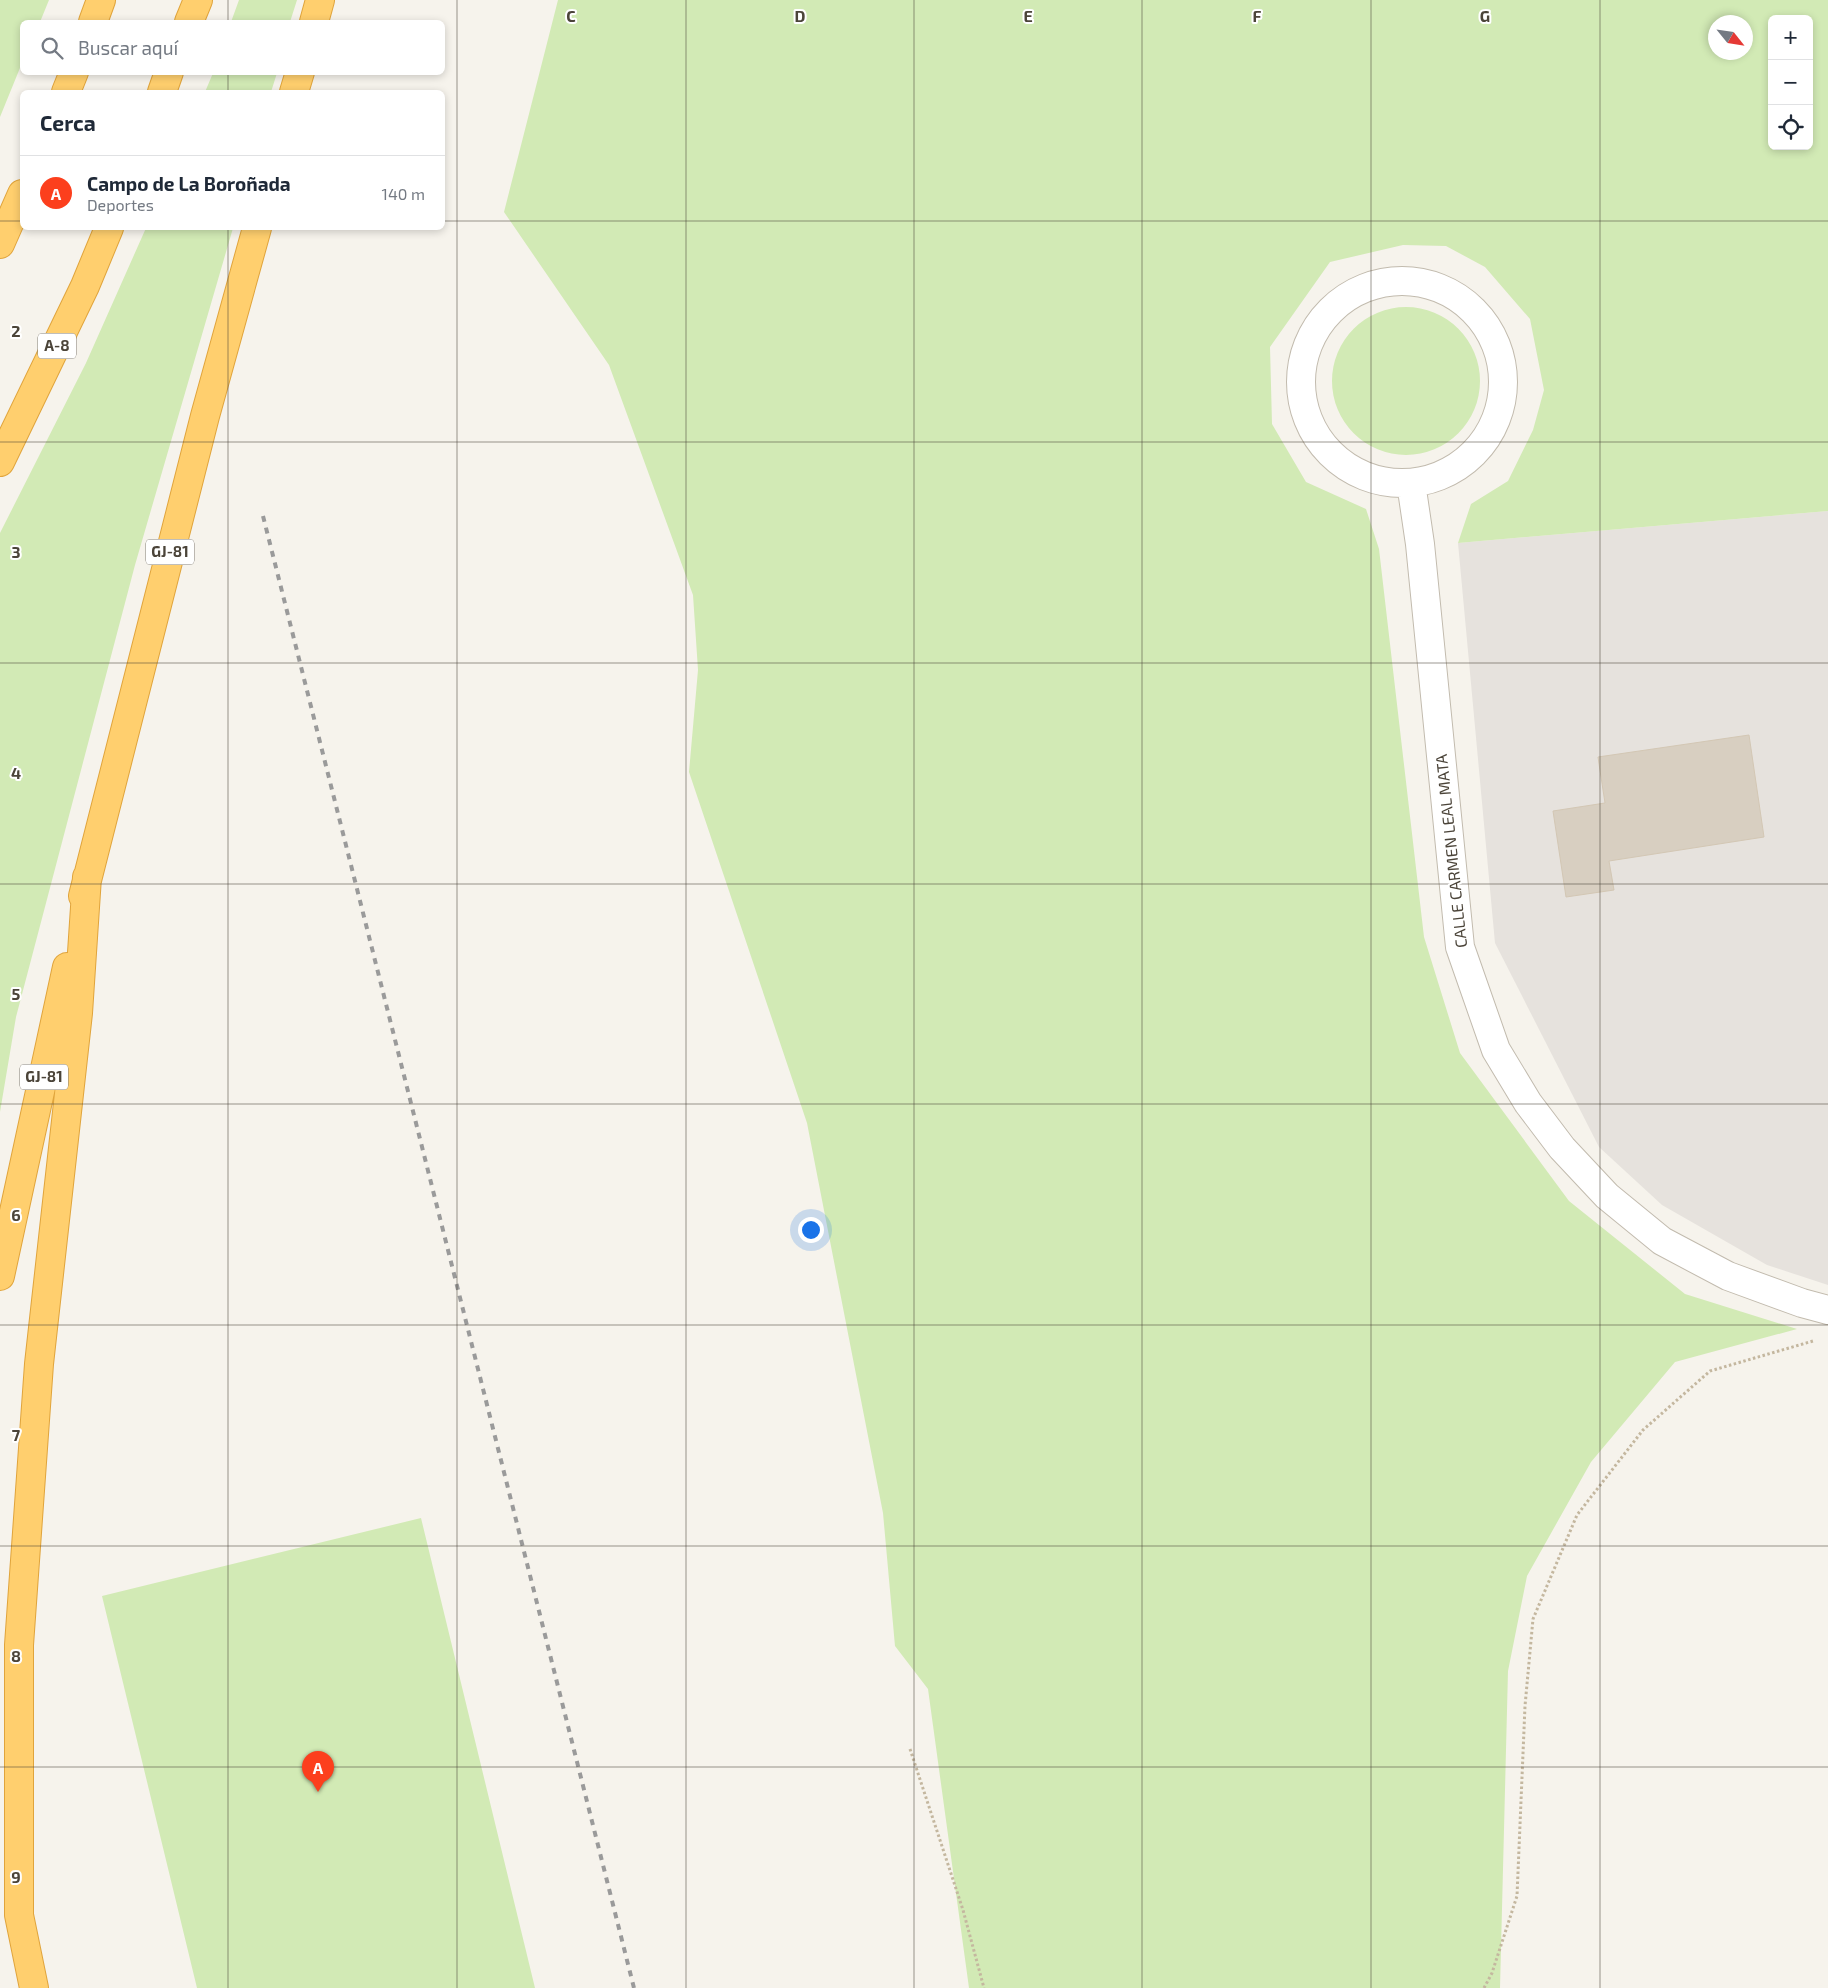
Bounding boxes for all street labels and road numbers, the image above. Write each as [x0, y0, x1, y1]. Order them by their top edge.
road number: A-8 [38, 334, 76, 358]
road number: GJ-81 [146, 540, 194, 564]
street label: CALLE CARMEN LEAL MATA [1431, 753, 1470, 949]
road number: GJ-81 [20, 1064, 68, 1090]

